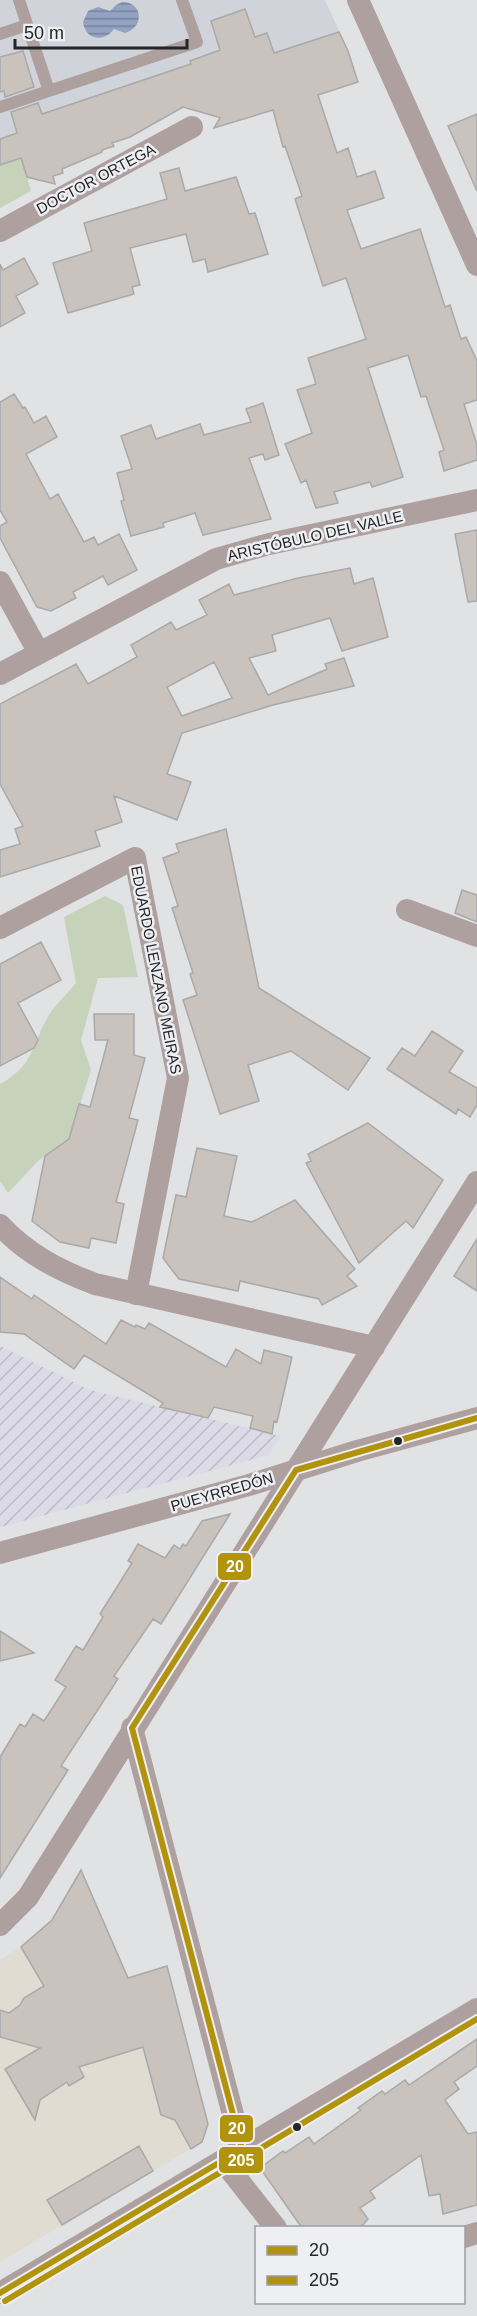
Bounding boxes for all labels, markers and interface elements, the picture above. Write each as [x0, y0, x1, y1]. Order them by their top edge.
scale bar [15, 12, 188, 50]
text: 50 m [24, 23, 64, 43]
street label: DOCTOR ORTEGA [34, 140, 158, 217]
street label: ARISTÓBULO DEL VALLE [226, 507, 404, 564]
street label: EDUARDO LENZANO MEIRAS [128, 864, 185, 1075]
unlabelled marker [392, 1435, 404, 1447]
street label: PUEYRREDÓN [169, 1469, 275, 1514]
line badge: 20 [217, 1552, 252, 1581]
text: 20 [226, 1558, 244, 1575]
line badge: 20 [219, 2114, 254, 2143]
text: 20 [228, 2120, 246, 2137]
unlabelled marker [291, 2121, 303, 2133]
line badge: 205 [218, 2146, 264, 2174]
text: 205 [228, 2152, 254, 2169]
legend [255, 2226, 465, 2304]
text: 20 [309, 2240, 329, 2260]
text: 205 [309, 2270, 339, 2290]

